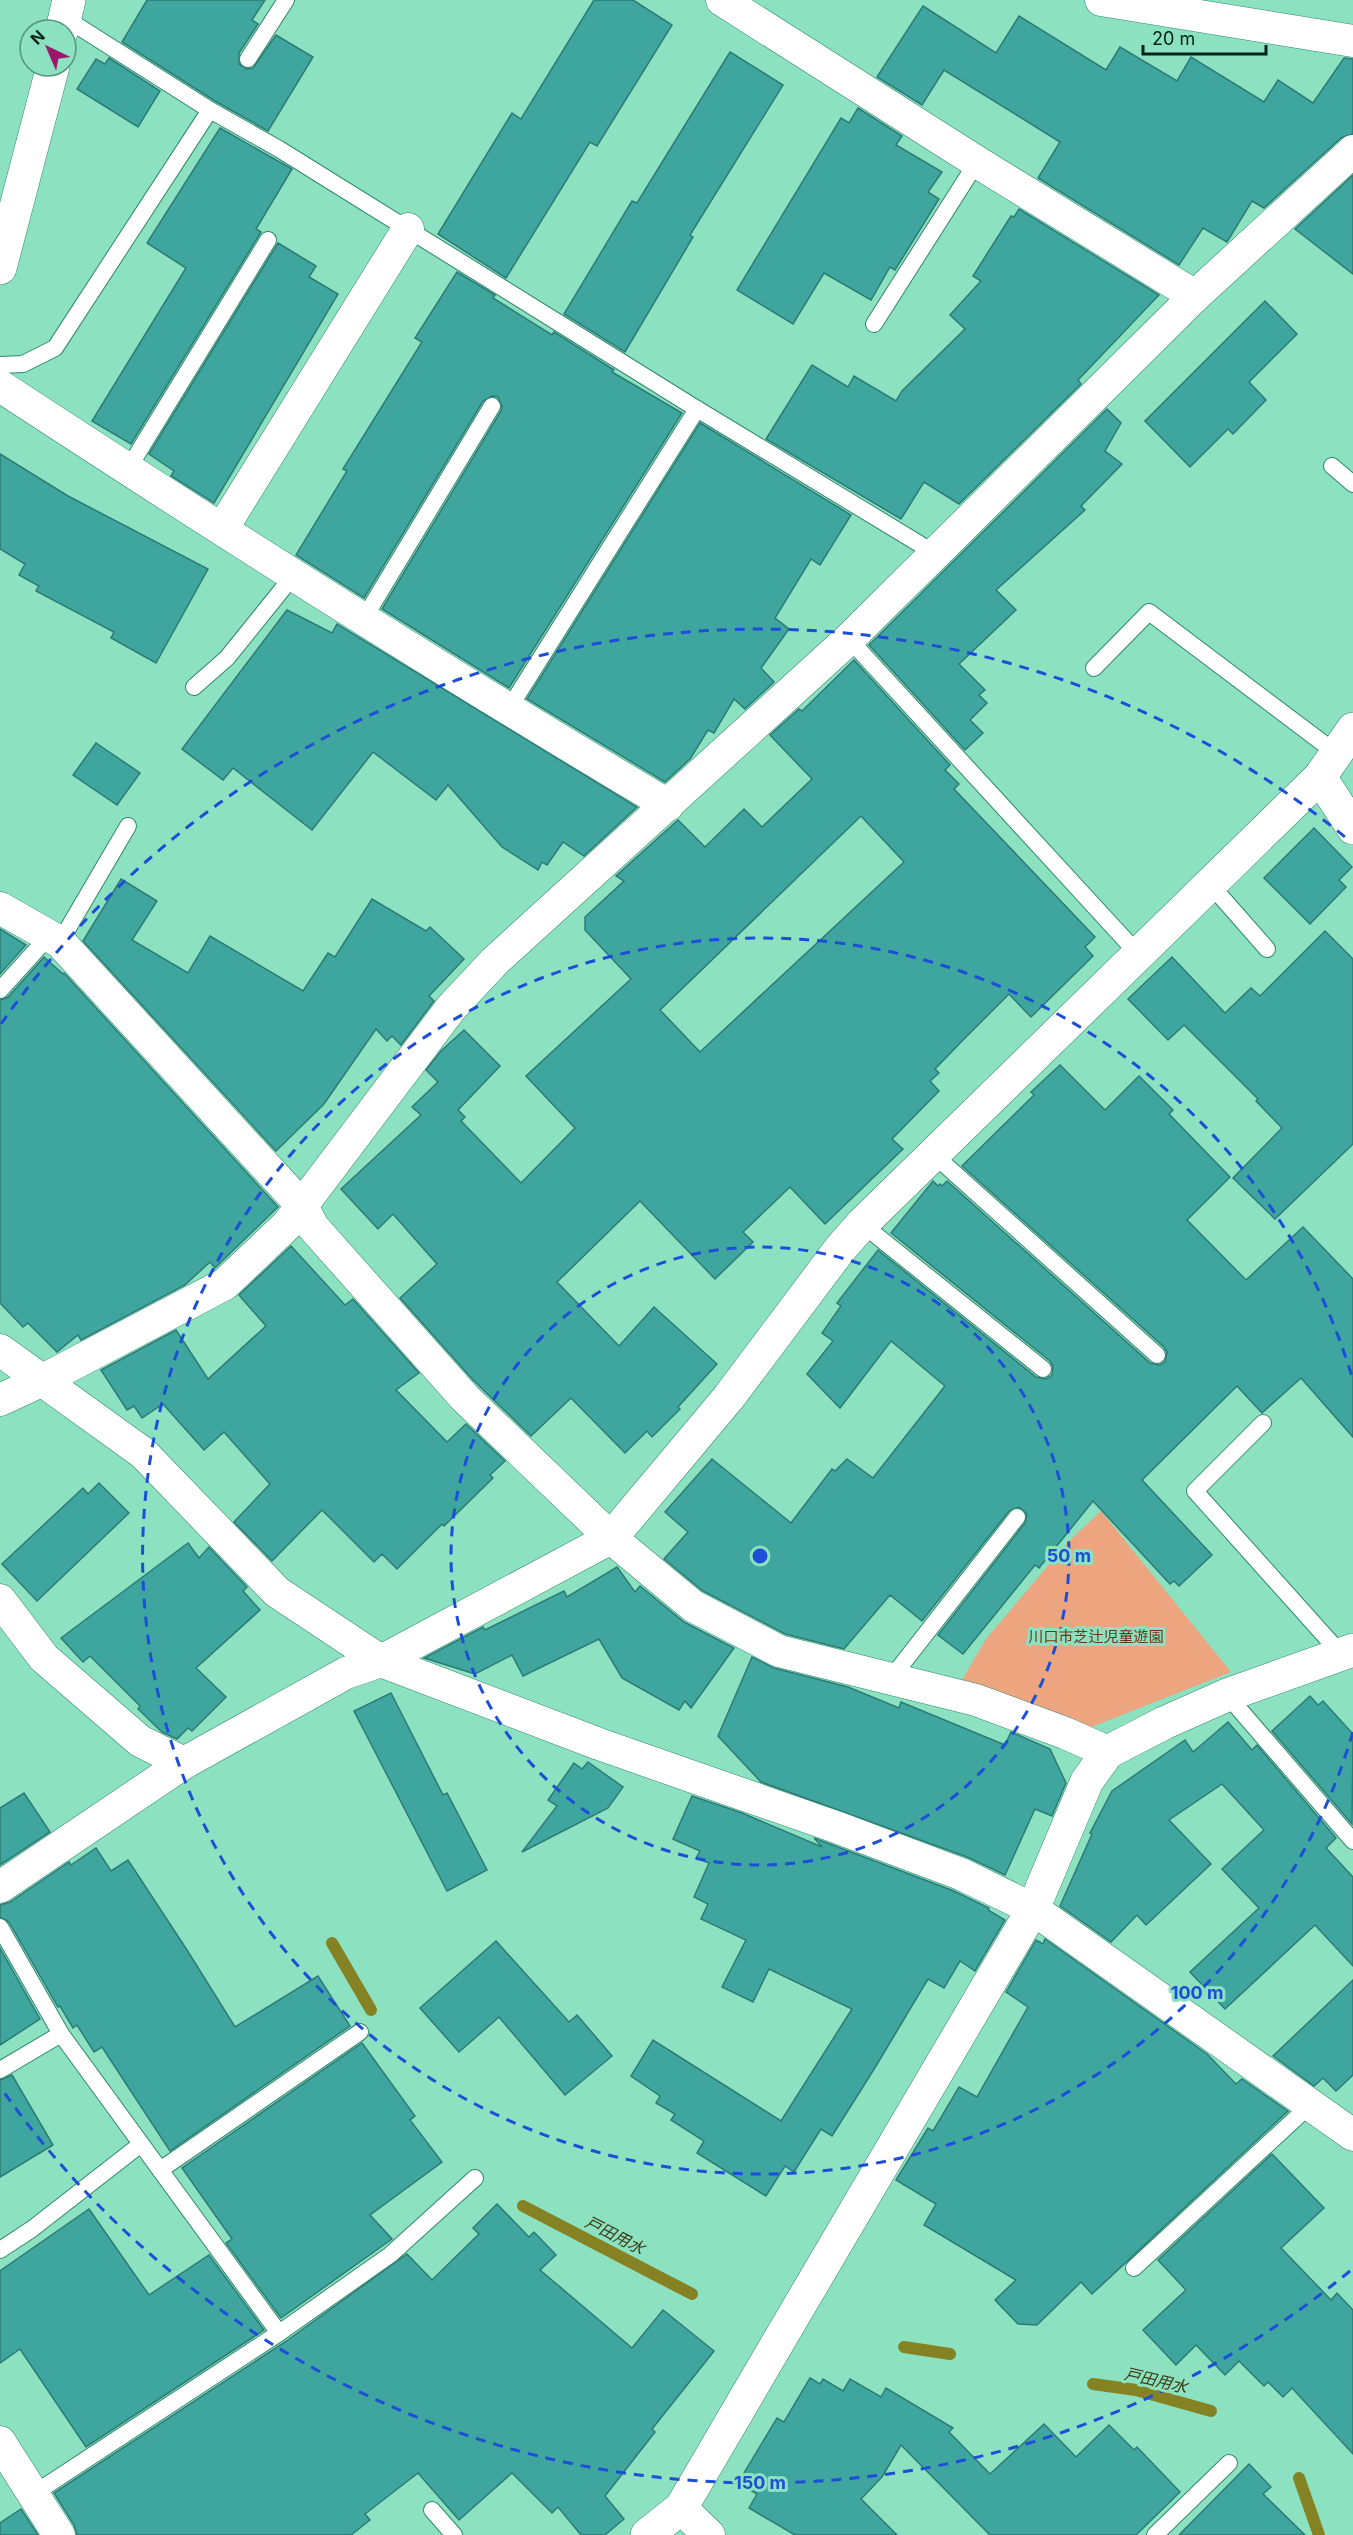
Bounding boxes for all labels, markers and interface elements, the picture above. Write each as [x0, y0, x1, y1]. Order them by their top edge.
north arrow [18, 18, 78, 78]
scale bar [1143, 18, 1266, 56]
text: N [26, 26, 49, 49]
text: 20 m [1152, 28, 1195, 49]
text: 50 m [1047, 1545, 1091, 1566]
centre of rings [750, 1546, 770, 1566]
park label: 川口市芝辻児童遊園 [1028, 1627, 1164, 1646]
text: 100 m [1171, 1982, 1223, 2003]
water label: 戸田用水 [582, 2212, 650, 2259]
water label: 戸田用水 [1123, 2363, 1191, 2397]
text: 150 m [734, 2472, 786, 2493]

